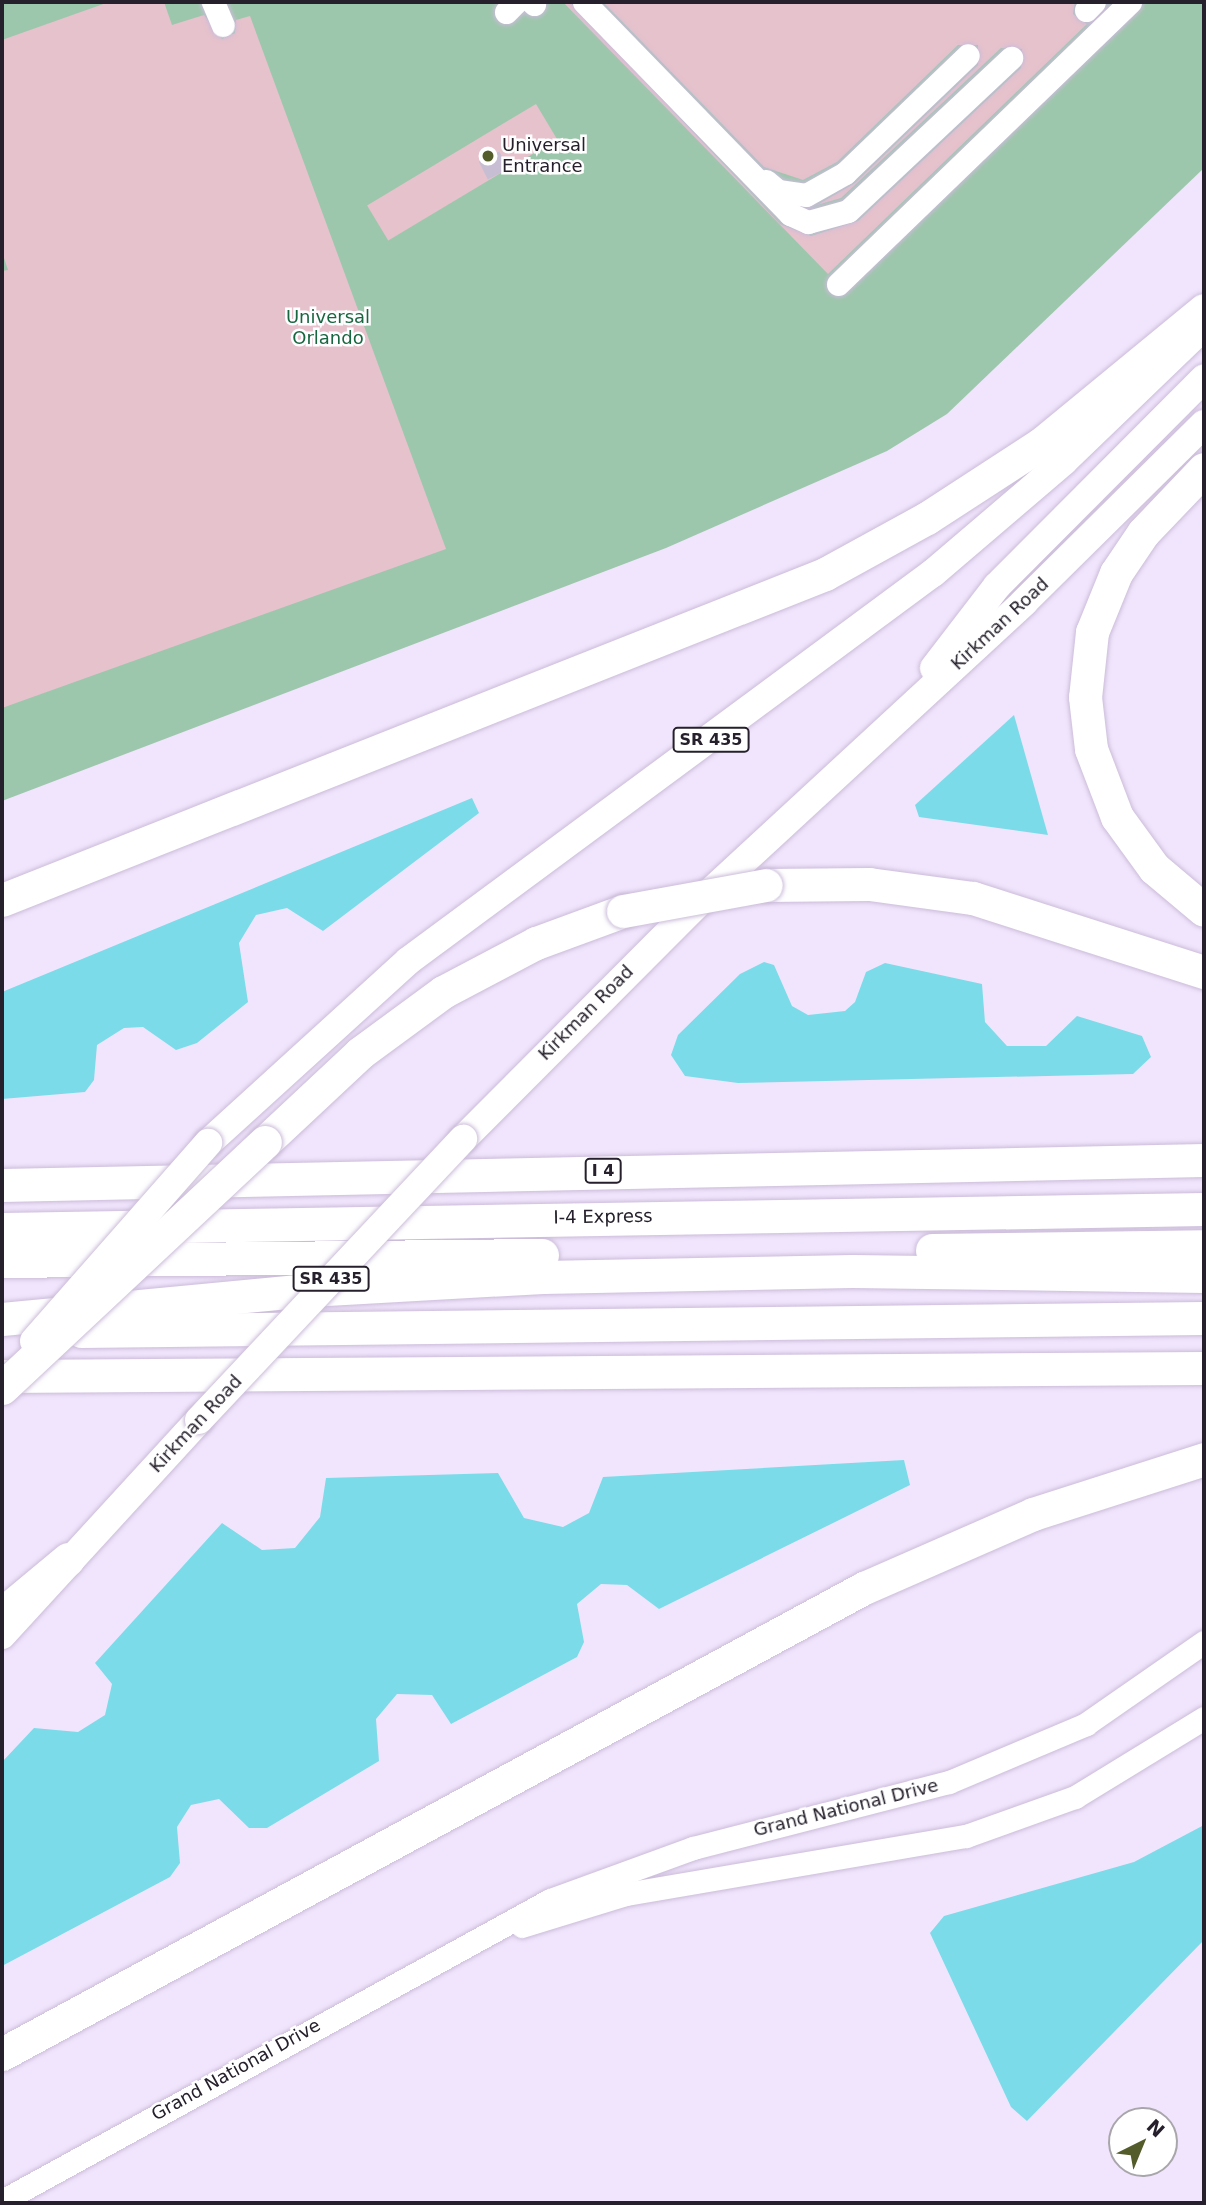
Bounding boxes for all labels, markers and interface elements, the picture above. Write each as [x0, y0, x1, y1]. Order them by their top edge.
place label: Universal Entrance [502, 135, 586, 178]
marker: Universal Entrance [480, 148, 496, 164]
park label: Universal Orlando [286, 307, 370, 350]
street label: Kirkman Road [947, 573, 1053, 675]
road number: SR 435 [672, 727, 750, 752]
street label: Kirkman Road [534, 961, 638, 1065]
road number: I 4 [584, 1158, 622, 1184]
street label: I-4 Express [553, 1205, 653, 1229]
road number: SR 435 [292, 1266, 370, 1292]
street label: Kirkman Road [145, 1371, 247, 1477]
street label: Grand National Drive [751, 1775, 941, 1841]
street label: Grand National Drive [148, 2015, 324, 2125]
north arrow [1108, 2107, 1178, 2177]
text: N [1143, 2115, 1169, 2142]

